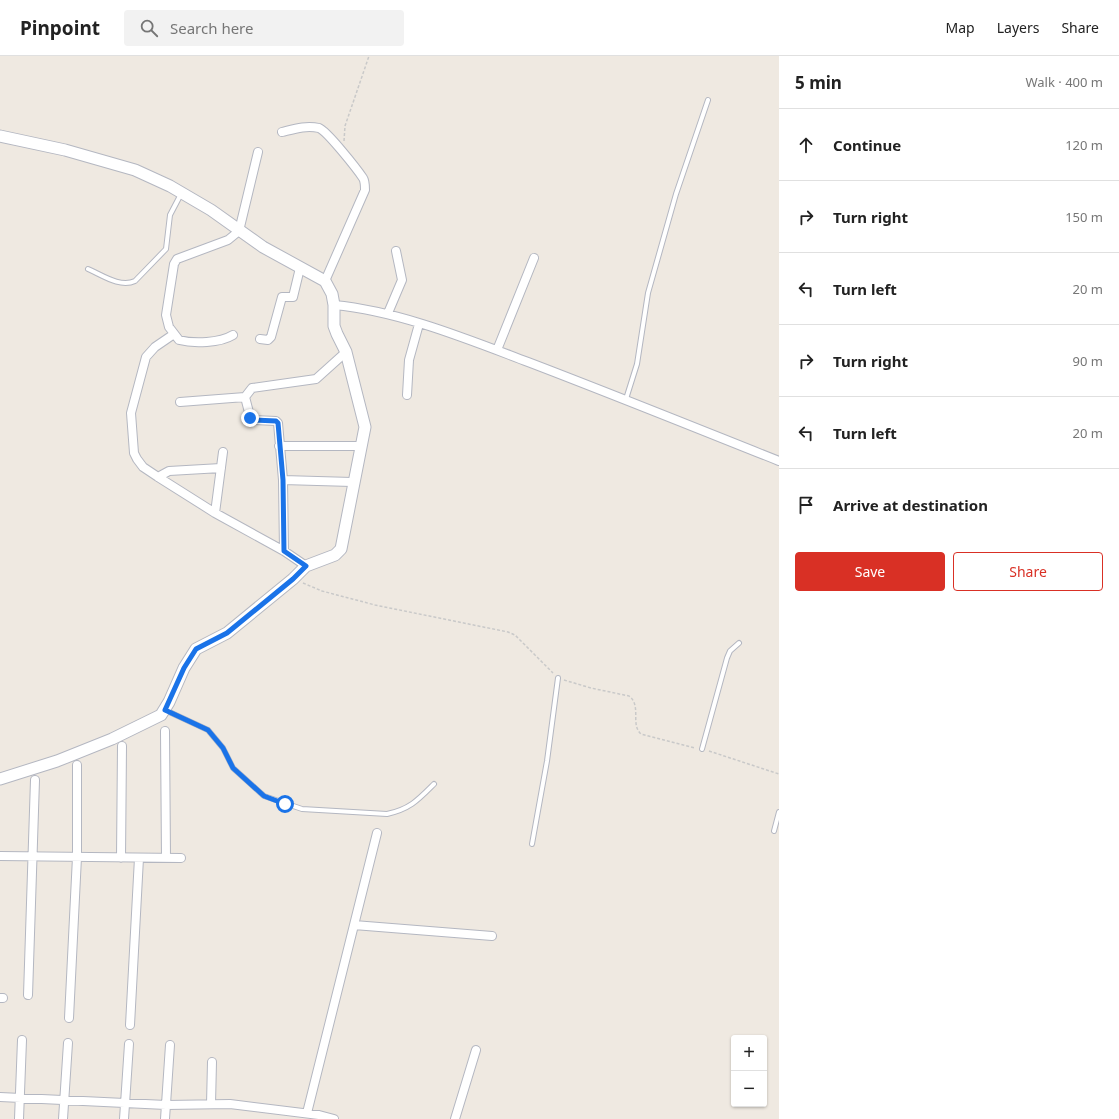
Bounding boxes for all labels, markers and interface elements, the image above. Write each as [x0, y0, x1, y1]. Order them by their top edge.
search box [124, 10, 404, 46]
text: Pinpoint [20, 15, 100, 41]
icon: search [138, 17, 160, 39]
text: Search here [170, 18, 253, 38]
text: Map [946, 18, 975, 37]
text: Layers [997, 18, 1039, 37]
text: Share [1061, 18, 1099, 37]
text: 5 min [795, 71, 842, 94]
text: Walk · 400 m [1025, 73, 1103, 91]
icon: ahead [795, 134, 817, 156]
text: Continue [833, 135, 901, 155]
text: 120 m [1065, 136, 1103, 154]
icon: right [795, 206, 817, 228]
text: Turn right [833, 207, 908, 227]
text: 150 m [1065, 208, 1103, 226]
icon: left [795, 278, 817, 300]
text: Turn left [833, 279, 897, 299]
text: 20 m [1073, 280, 1103, 298]
icon: right [795, 350, 817, 372]
text: Turn right [833, 351, 908, 371]
text: 90 m [1073, 352, 1103, 370]
route end [241, 409, 259, 427]
icon: left [795, 422, 817, 444]
text: Turn left [833, 423, 897, 443]
text: 20 m [1073, 424, 1103, 442]
icon: arrive [795, 494, 817, 516]
text: Arrive at destination [833, 495, 988, 515]
button: Save [795, 552, 945, 591]
button: Share [953, 552, 1103, 591]
route start [276, 795, 294, 813]
map controls [731, 1035, 767, 1107]
button: + [731, 1035, 767, 1071]
button: − [731, 1071, 767, 1107]

